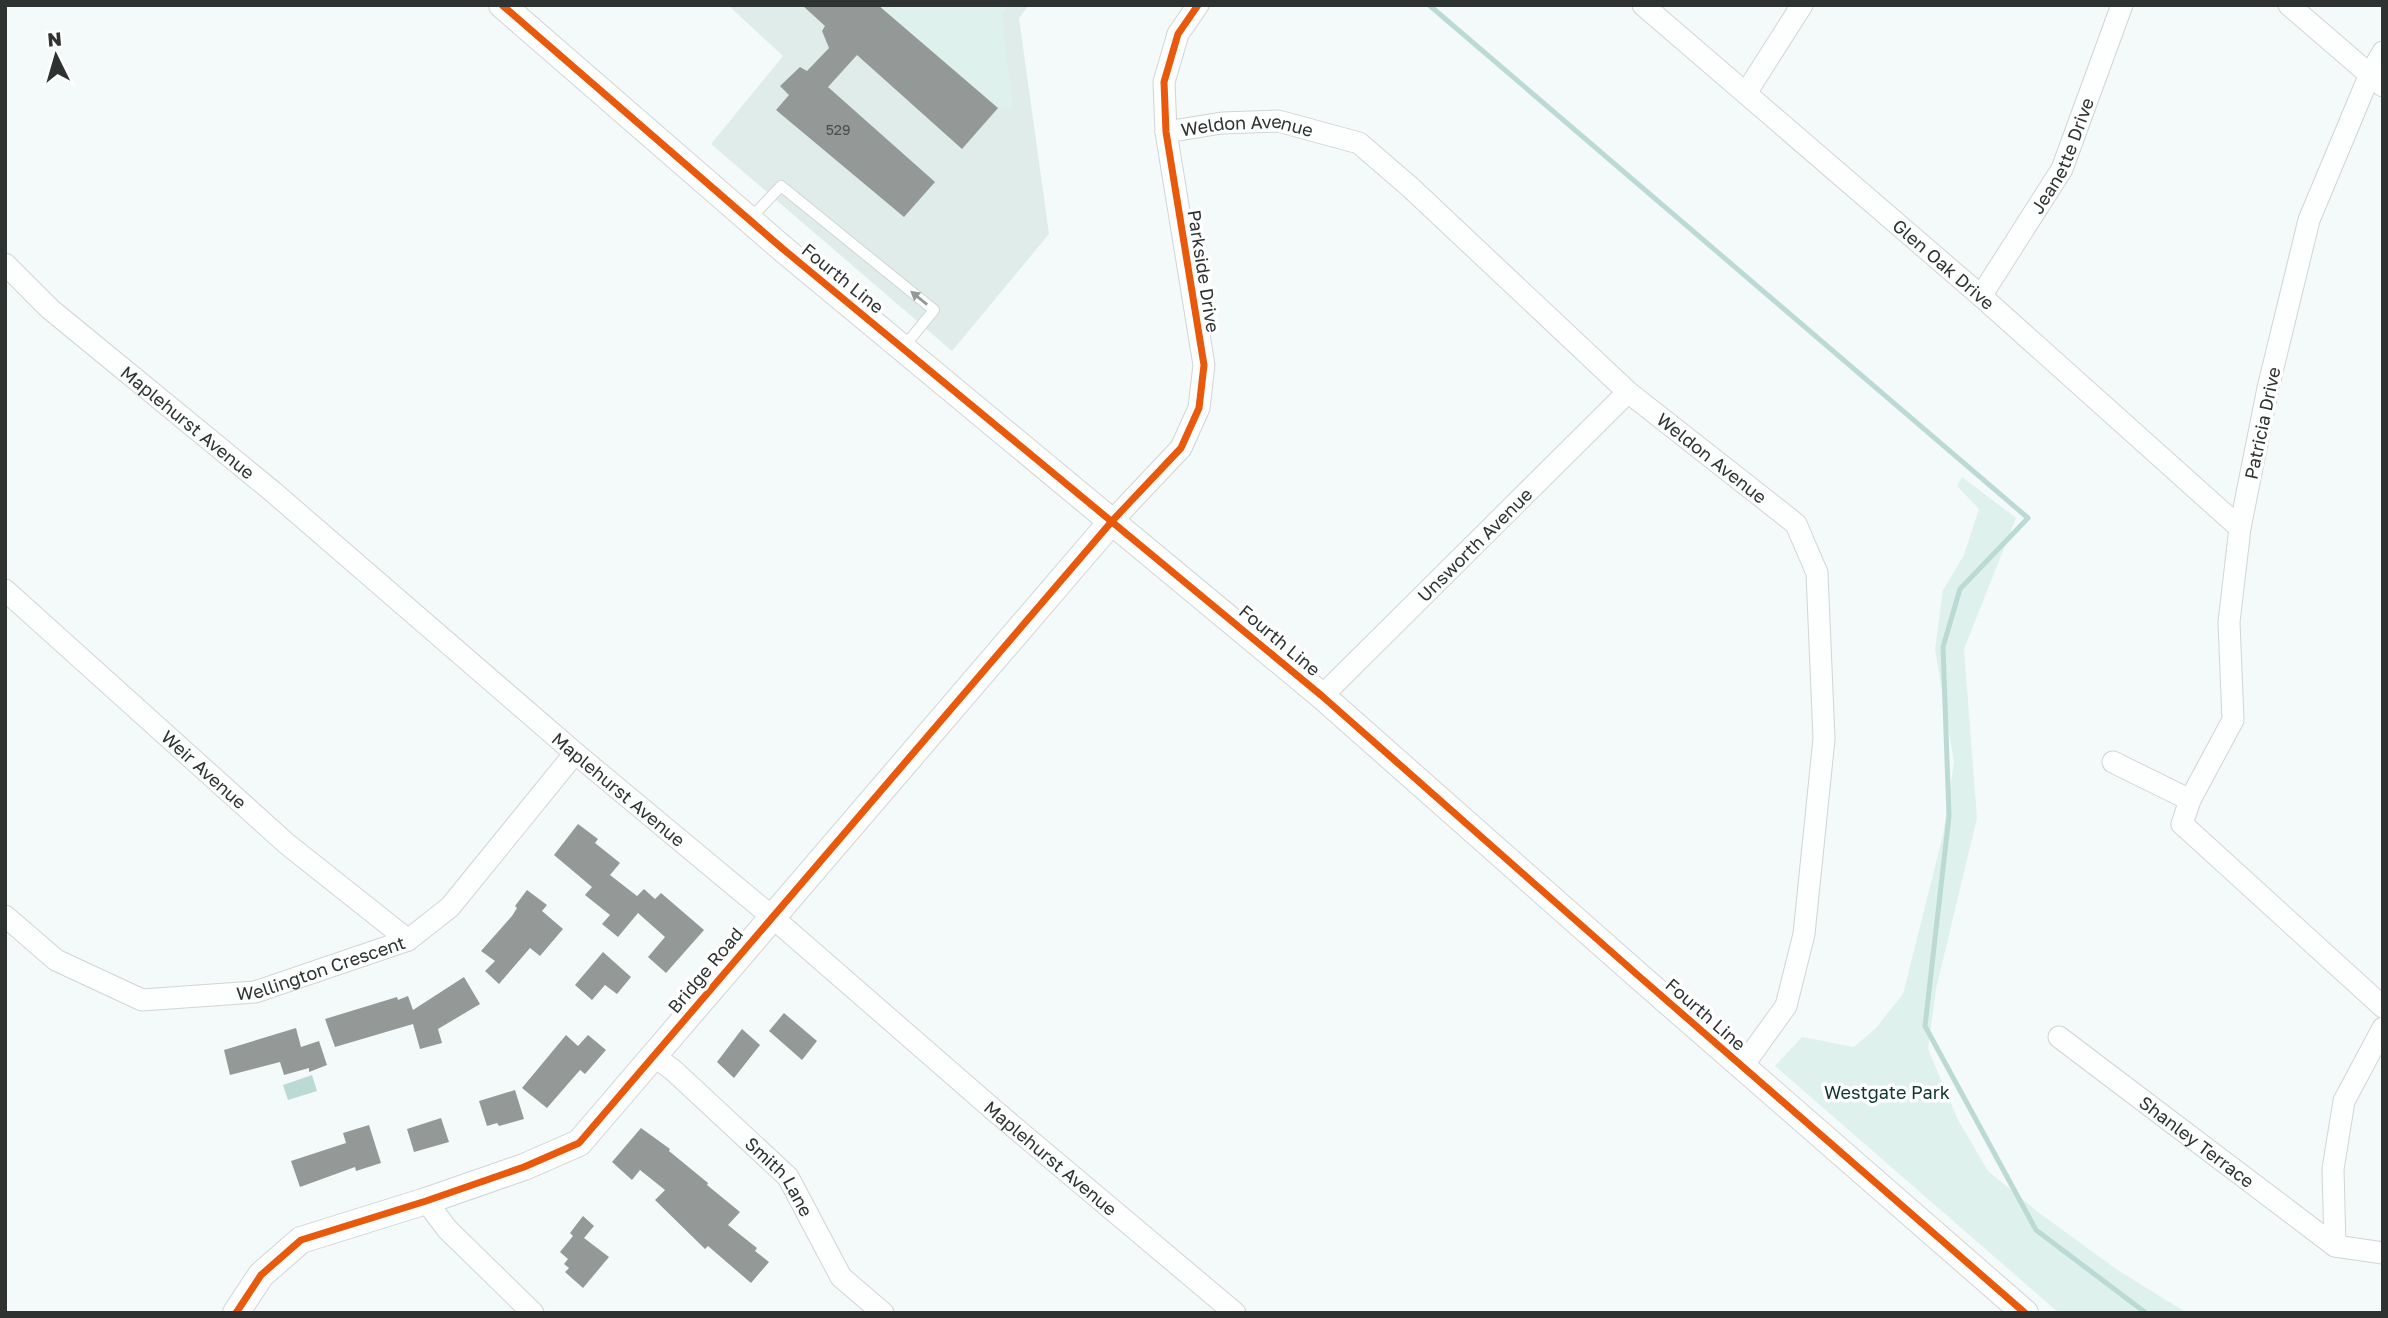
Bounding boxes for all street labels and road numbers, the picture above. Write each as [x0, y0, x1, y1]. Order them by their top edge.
street label: Jeanette Drive [2025, 94, 2098, 218]
street label: Weldon Avenue [1179, 110, 1316, 141]
street label: Parkside Drive [1183, 208, 1225, 334]
street label: Glen Oak Drive [1889, 214, 1999, 314]
street label: Fourth Line [798, 238, 888, 318]
street label: Maplehurst Avenue [117, 361, 259, 483]
street label: Patricia Drive [2239, 365, 2285, 481]
street label: Weldon Avenue [1653, 408, 1771, 508]
street label: Unsworth Avenue [1413, 483, 1536, 606]
street label: Fourth Line [1235, 600, 1325, 680]
street label: Weir Avenue [157, 725, 251, 813]
street label: Maplehurst Avenue [548, 727, 690, 851]
street label: Bridge Road [663, 923, 747, 1017]
street label: Wellington Crescent [235, 931, 408, 1004]
street label: Fourth Line [1661, 973, 1751, 1055]
street label: Shanley Terrace [2135, 1091, 2259, 1192]
street label: Maplehurst Avenue [980, 1096, 1122, 1220]
street label: Smith Lane [741, 1132, 818, 1220]

